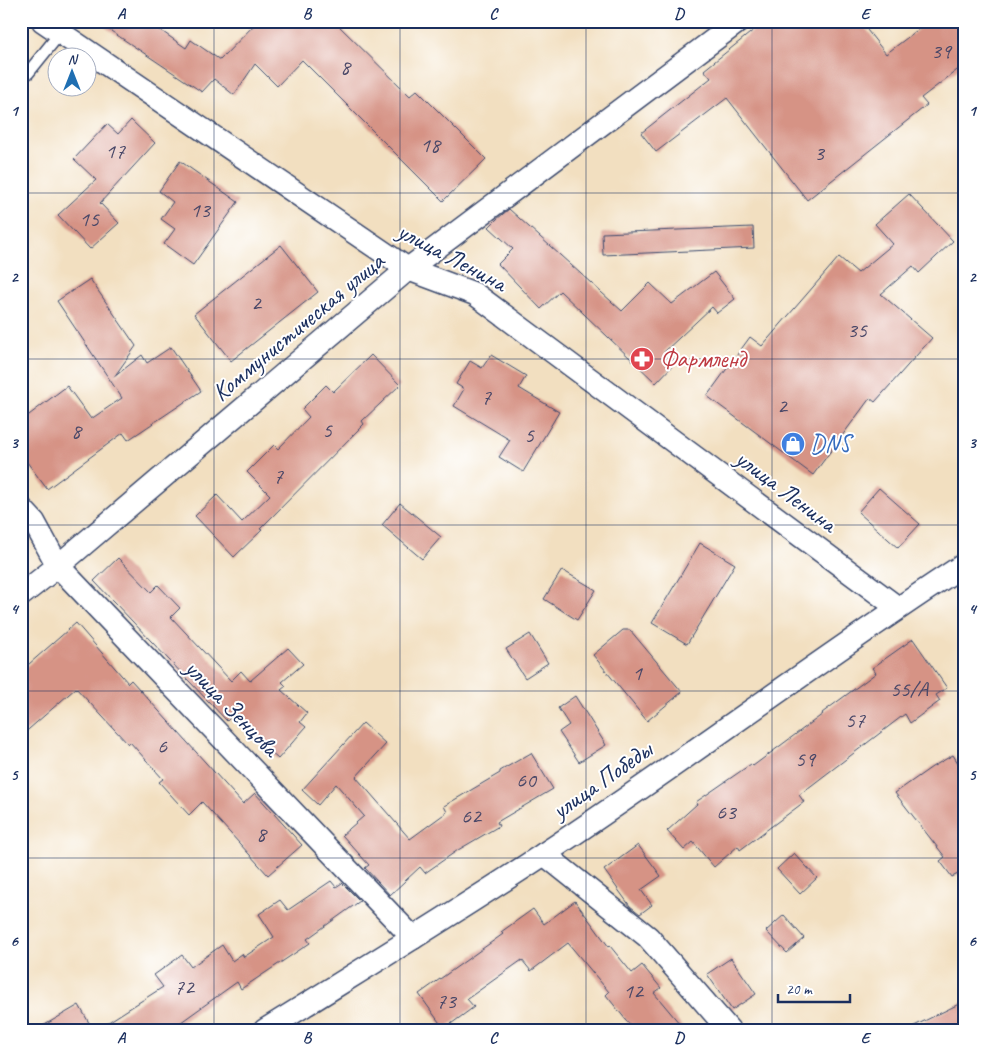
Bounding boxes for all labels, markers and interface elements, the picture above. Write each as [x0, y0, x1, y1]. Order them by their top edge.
text: A [117, 4, 127, 24]
text: B [303, 4, 313, 24]
text: C [489, 4, 499, 24]
text: D [674, 4, 685, 24]
text: E [861, 4, 872, 24]
house number: 39 [931, 37, 953, 65]
north arrow [48, 48, 98, 98]
text: N [68, 51, 79, 68]
house number: 8 [340, 53, 352, 81]
text: 1 [10, 101, 19, 121]
text: 1 [968, 101, 977, 121]
house number: 18 [420, 131, 442, 159]
house number: 17 [105, 137, 126, 165]
house number: 3 [814, 139, 826, 167]
house number: 13 [190, 196, 212, 224]
house number: 15 [79, 205, 100, 233]
street label: улица Ленина [390, 214, 514, 300]
street label: Коммунистическая улица [205, 244, 392, 408]
text: 2 [10, 267, 19, 287]
text: 2 [968, 267, 977, 287]
house number: 2 [251, 289, 263, 317]
house number: 35 [847, 316, 868, 344]
place label: Фармленд [660, 343, 748, 375]
pharmacy icon: Фармленд [629, 346, 655, 372]
house number: 7 [481, 383, 492, 411]
house number: 2 [777, 392, 789, 420]
house number: 5 [322, 416, 333, 444]
house number: 8 [71, 417, 83, 445]
house number: 5 [524, 421, 535, 449]
place label: DNS [810, 428, 855, 460]
shop icon: DNS [780, 431, 806, 457]
text: 3 [10, 433, 19, 453]
text: 3 [968, 433, 977, 453]
street label: улица Ленина [727, 441, 845, 541]
house number: 7 [273, 462, 284, 490]
text: 4 [10, 599, 19, 619]
text: 4 [968, 599, 977, 619]
street label: улица Зенцова [176, 651, 288, 765]
house number: 1 [632, 659, 643, 687]
house number: 55/А [890, 675, 929, 703]
house number: 57 [845, 706, 866, 734]
house number: 6 [157, 732, 168, 760]
street label: улица Победы [544, 733, 660, 827]
house number: 59 [795, 745, 817, 773]
text: 5 [11, 765, 20, 785]
text: 5 [969, 765, 978, 785]
house number: 60 [516, 766, 538, 794]
house number: 63 [716, 798, 738, 826]
house number: 62 [461, 802, 483, 830]
house number: 8 [256, 820, 268, 848]
text: 6 [10, 931, 19, 951]
text: 6 [968, 931, 977, 951]
scale bar [778, 971, 851, 1003]
house number: 72 [174, 973, 196, 1001]
house number: 12 [623, 977, 645, 1005]
text: 20 m [786, 980, 813, 999]
house number: 73 [436, 987, 458, 1015]
text: A [117, 1028, 127, 1048]
text: B [303, 1028, 313, 1048]
text: C [489, 1028, 499, 1048]
text: D [674, 1028, 685, 1048]
text: E [861, 1028, 872, 1048]

